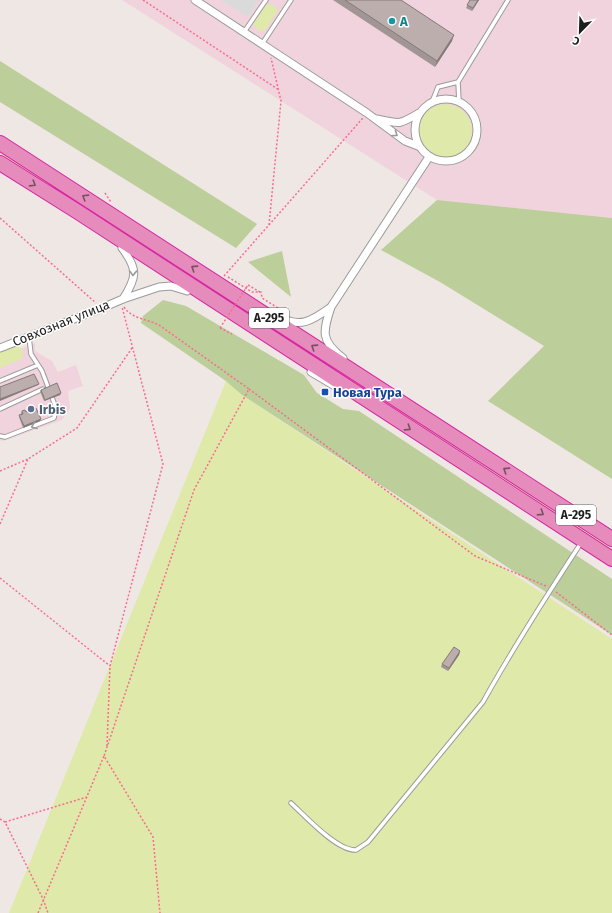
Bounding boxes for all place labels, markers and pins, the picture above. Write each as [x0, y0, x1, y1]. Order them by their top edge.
place label: А [399, 14, 408, 29]
marker: А [387, 16, 397, 26]
place label: Новая Тура [333, 385, 402, 400]
marker: Новая Тура [320, 387, 330, 397]
place label: Irbis [39, 402, 66, 417]
marker: Irbis [26, 404, 36, 414]

